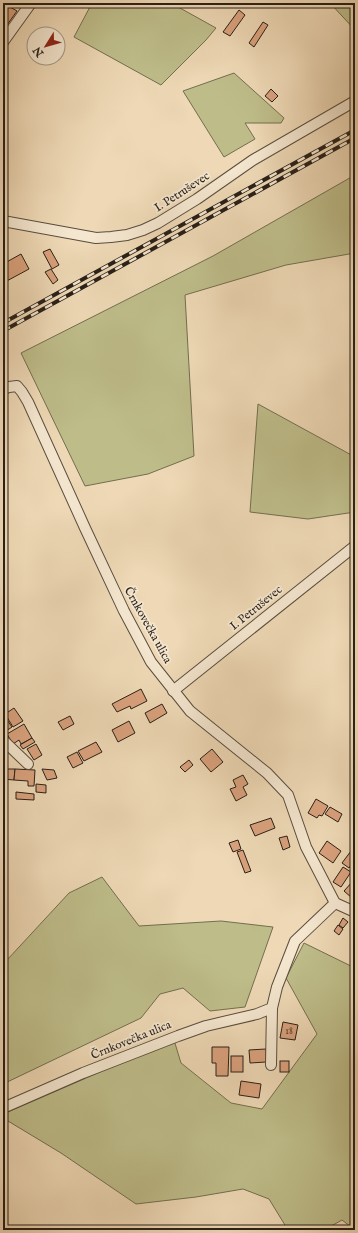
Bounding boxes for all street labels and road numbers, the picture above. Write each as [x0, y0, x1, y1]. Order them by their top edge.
street label: I. Petruševec [151, 169, 213, 215]
street label: I. Petruševec [227, 582, 285, 634]
street label: Črnkovečka ulica [121, 584, 176, 667]
street label: Črnkovečka ulica [88, 1016, 174, 1063]

